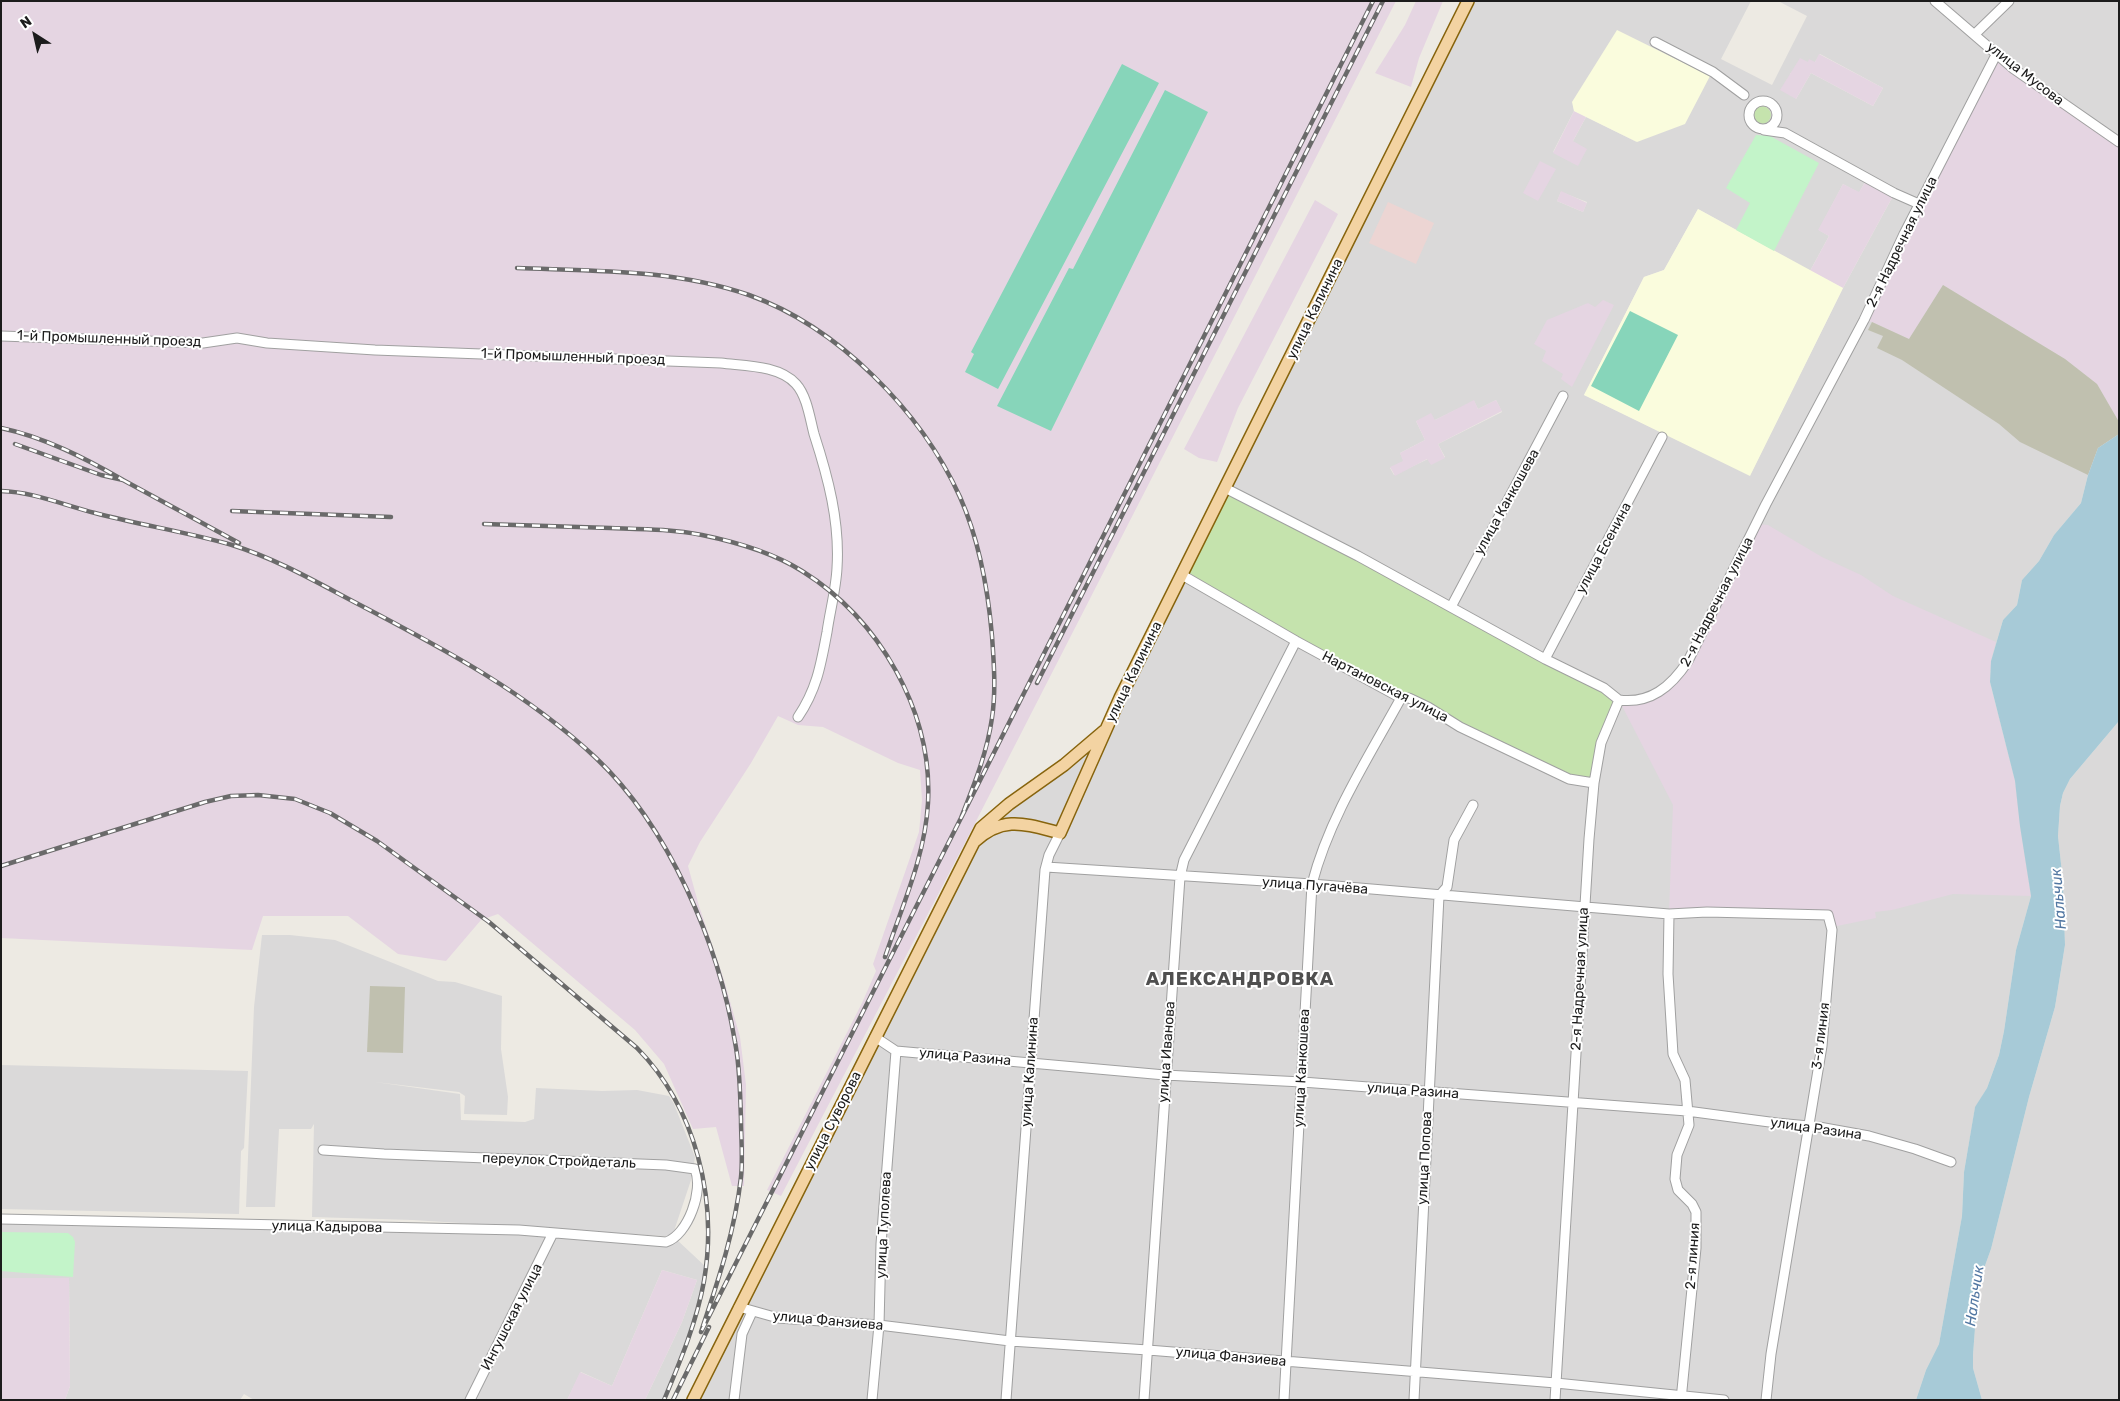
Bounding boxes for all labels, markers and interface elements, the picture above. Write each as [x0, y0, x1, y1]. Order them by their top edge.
north arrow [10, 10, 60, 60]
text: N [17, 12, 35, 32]
street label: улица Мусова [1983, 39, 2067, 109]
street label: 2-я Надречная улица [1863, 174, 1941, 310]
street label: улица Калинина [1283, 256, 1347, 362]
street label: 1-й Промышленный проезд [16, 327, 202, 351]
street label: 1-й Промышленный проезд [480, 345, 666, 369]
street label: улица Канкошева [1471, 446, 1543, 558]
street label: улица Есенина [1573, 499, 1635, 597]
street label: 2-я Надречная улица [1677, 534, 1757, 670]
street label: улица Калинина [1102, 619, 1166, 725]
street label: Нартановская улица [1319, 648, 1451, 726]
water label: Нальчик [2047, 868, 2071, 930]
street label: улица Пугачёва [1261, 874, 1369, 898]
street label: 2-я Надречная улица [1568, 907, 1592, 1051]
district label: АЛЕКСАНДРОВКА [1144, 969, 1336, 991]
street label: улица Иванова [1155, 1001, 1179, 1103]
street label: 3-я линия [1809, 1001, 1833, 1071]
street label: улица Канкошева [1291, 1008, 1313, 1128]
street label: улица Калинина [1018, 1016, 1042, 1128]
street label: улица Разина [918, 1045, 1012, 1069]
street label: улица Суворова [801, 1069, 865, 1173]
street label: улица Разина [1366, 1079, 1460, 1103]
street label: улица Попова [1414, 1111, 1436, 1205]
street label: улица Разина [1769, 1114, 1863, 1144]
street label: переулок Стройдеталь [482, 1150, 636, 1172]
street label: улица Туполева [873, 1171, 895, 1279]
street label: улица Кадырова [272, 1218, 382, 1236]
street label: 2-я линия [1682, 1222, 1704, 1290]
street label: Ингушская улица [478, 1261, 546, 1373]
water label: Нальчик [1962, 1265, 1988, 1327]
street label: улица Фанзиева [772, 1308, 884, 1334]
street label: улица Фанзиева [1175, 1344, 1287, 1370]

